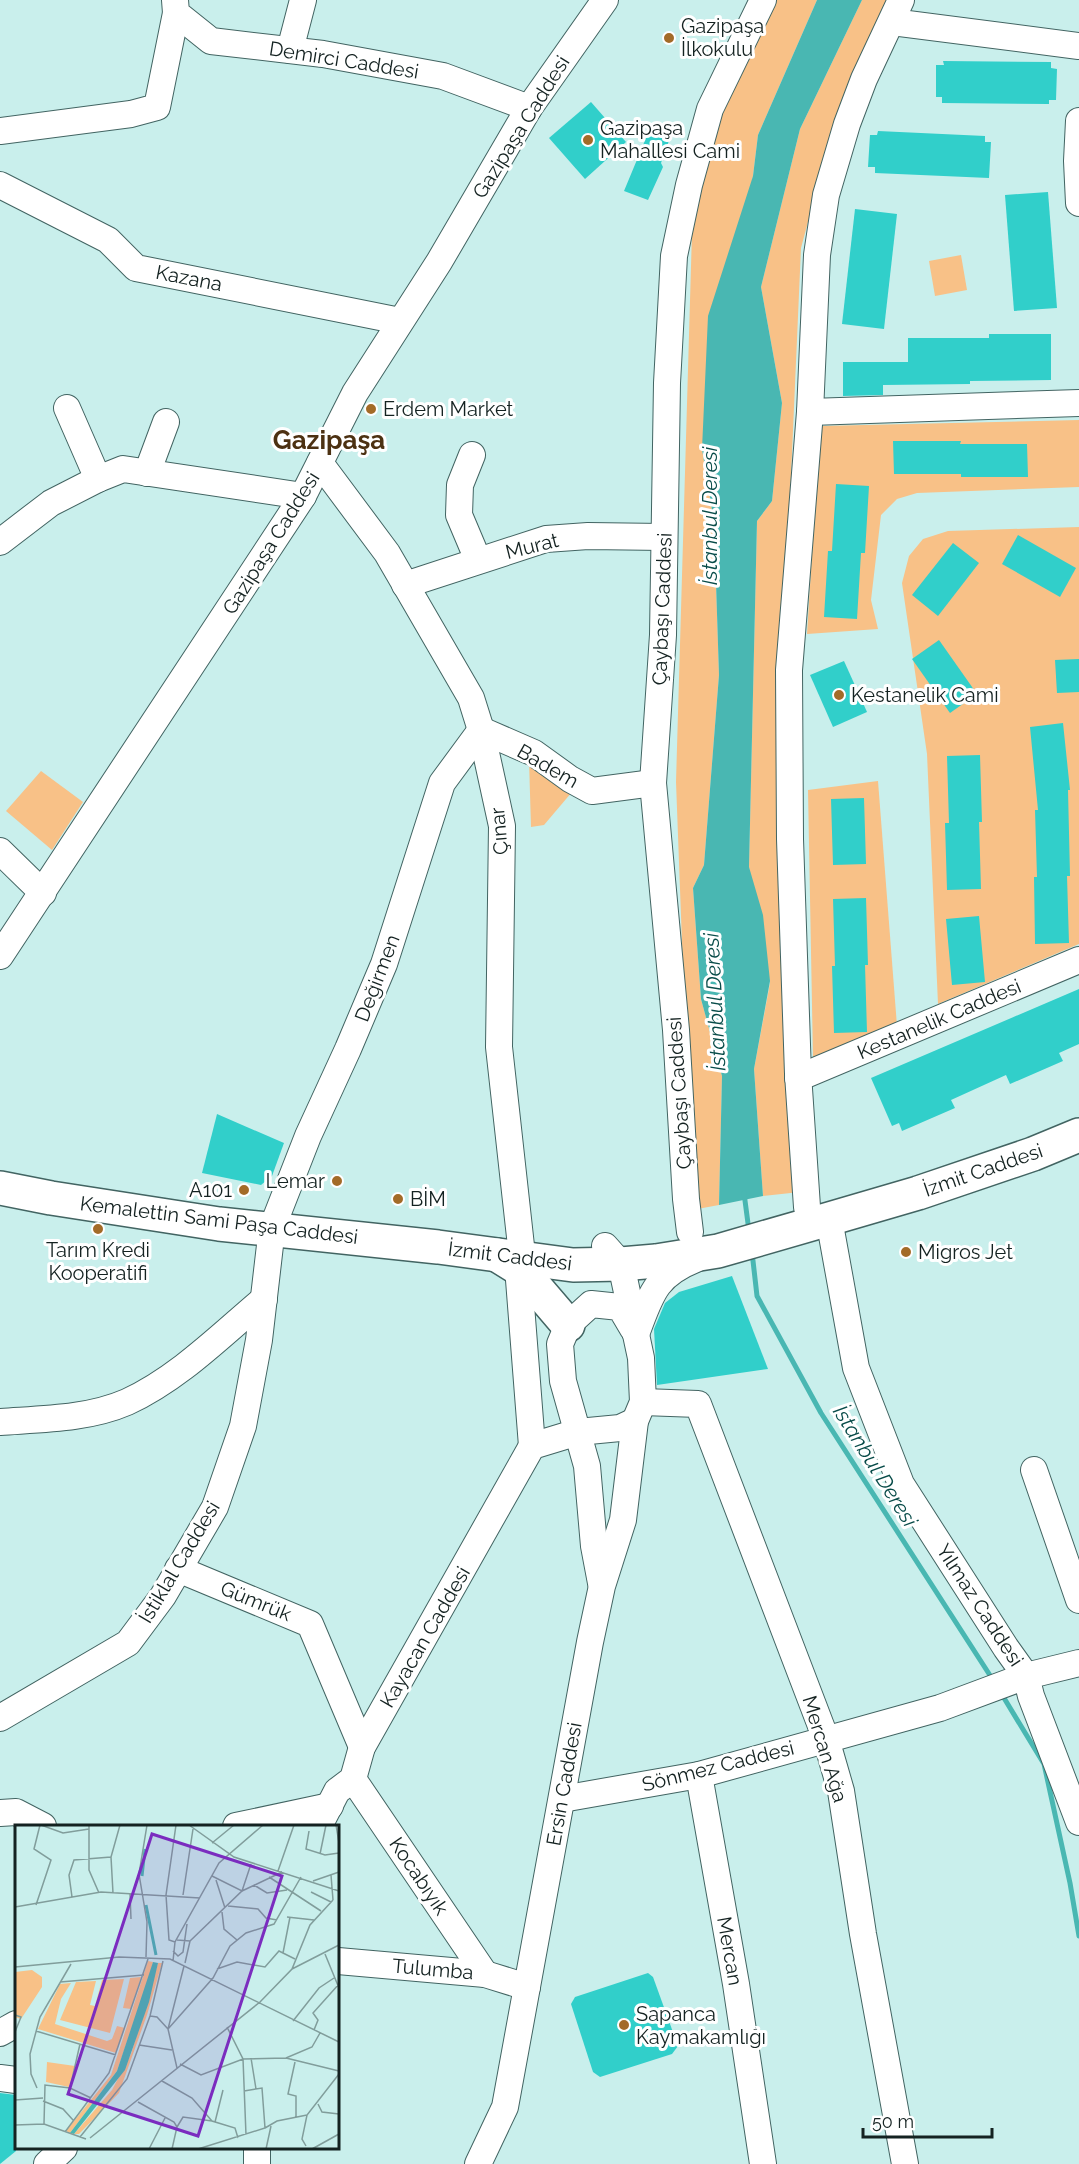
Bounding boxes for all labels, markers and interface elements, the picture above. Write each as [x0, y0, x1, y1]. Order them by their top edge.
place label: Gazipaşa İlkokulu [681, 14, 764, 61]
marker: Gazipaşa İlkokulu [662, 31, 676, 45]
street label: Demirci Caddesi [267, 36, 421, 84]
street label: Gazipaşa Caddesi [467, 51, 575, 203]
place label: Gazipaşa Mahallesi Cami [600, 116, 740, 163]
marker: Gazipaşa Mahallesi Cami [581, 133, 595, 147]
street label: Kazana [154, 260, 224, 296]
place label: Erdem Market [383, 397, 514, 421]
marker: Erdem Market [364, 402, 378, 416]
district label: Gazipaşa [273, 425, 385, 455]
water label: İstanbul Deresi [697, 446, 722, 585]
street label: Gazipaşa Caddesi [217, 467, 325, 619]
street label: Murat [503, 528, 561, 564]
street label: Çaybaşı Caddesi [647, 532, 677, 686]
place label: Kestanelik Cami [851, 683, 999, 707]
marker: Kestanelik Cami [832, 688, 846, 702]
street label: Badem [513, 739, 583, 793]
street label: Çınar [485, 806, 513, 856]
street label: Değirmen [349, 931, 405, 1025]
water label: İstanbul Deresi [698, 932, 731, 1072]
street label: Kestanelik Caddesi [854, 974, 1024, 1064]
street label: Çaybaşı Caddesi [662, 1016, 696, 1170]
street label: İzmit Caddesi [920, 1137, 1046, 1202]
place label: Lemar [266, 1169, 325, 1193]
marker: Lemar [330, 1174, 344, 1188]
place label: A101 [189, 1178, 232, 1202]
marker: A101 [237, 1183, 251, 1197]
place label: BİM [410, 1186, 446, 1211]
street label: Kemalettin Sami Paşa Caddesi [79, 1191, 359, 1249]
marker: BİM [391, 1192, 405, 1206]
marker: Tarım Kredi Kooperatifi [91, 1222, 105, 1236]
street label: İzmit Caddesi [447, 1236, 573, 1276]
place label: Tarım Kredi Kooperatifi [46, 1238, 150, 1285]
place label: Migros Jet [918, 1240, 1013, 1264]
marker: Migros Jet [899, 1245, 913, 1259]
water label: İstanbul Deresi [828, 1400, 923, 1532]
street label: İstiklal Caddesi [132, 1496, 225, 1627]
street label: Yılmaz Caddesi [932, 1539, 1028, 1671]
street label: Kayacan Caddesi [375, 1562, 475, 1712]
street label: Gümrük [217, 1576, 295, 1626]
street label: Mercan Ağa [797, 1693, 853, 1805]
street label: Ersin Caddesi [541, 1720, 587, 1848]
street label: Sönmez Caddesi [639, 1735, 797, 1797]
inset map [15, 1825, 339, 2149]
street label: Kocabıyık [384, 1833, 454, 1920]
street label: Mercan [712, 1915, 748, 1987]
street label: Tulumba [391, 1954, 475, 1984]
place label: Sapanca Kaymakamlığı [636, 2002, 766, 2049]
marker: Sapanca Kaymakamlığı [617, 2018, 631, 2032]
scale bar [863, 2101, 992, 2139]
text: 50 m [872, 2111, 914, 2132]

